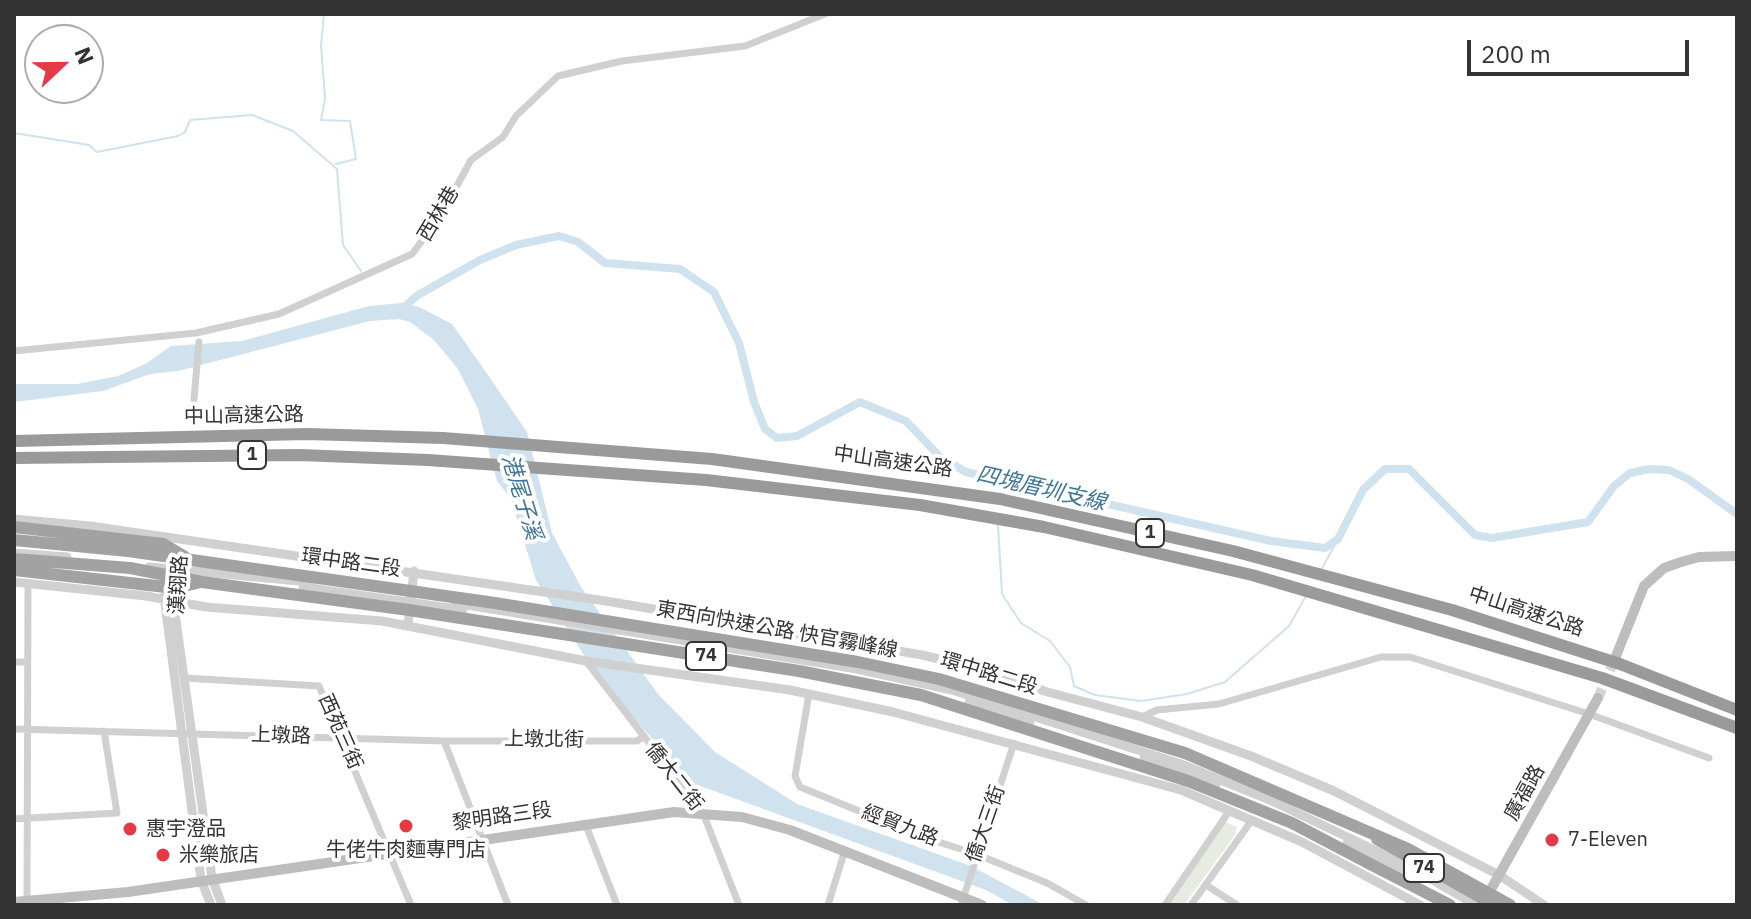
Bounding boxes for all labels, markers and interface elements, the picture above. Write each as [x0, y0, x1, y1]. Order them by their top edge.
north arrow [24, 24, 104, 104]
scale bar [1471, 24, 1693, 74]
text: 200 m [1481, 38, 1551, 70]
text: N [68, 43, 101, 68]
street label: 西林巷 [413, 182, 465, 246]
street label: 中山高速公路 [184, 403, 304, 429]
road number: 1 [238, 441, 266, 469]
street label: 中山高速公路 [832, 442, 954, 482]
water label: 港尾子溪 [496, 451, 546, 543]
water label: 四塊厝圳支線 [974, 461, 1108, 517]
road number: 1 [1136, 519, 1164, 547]
street label: 環中路二段 [300, 544, 402, 582]
street label: 漢翔路 [165, 554, 193, 616]
street label: 中山高速公路 [1465, 582, 1587, 642]
street label: 東西向快速公路 快官霧峰線 [654, 597, 900, 663]
road number: 74 [686, 642, 726, 670]
street label: 環中路二段 [938, 648, 1040, 700]
street label: 西苑三街 [313, 691, 367, 773]
street label: 上墩路 [251, 723, 311, 749]
street label: 上墩北街 [504, 727, 584, 753]
street label: 僑大二街 [640, 738, 708, 816]
street label: 廣福路 [1500, 761, 1550, 825]
street label: 僑大三街 [962, 782, 1010, 866]
street label: 黎明路三段 [451, 798, 553, 836]
street label: 經貿九路 [858, 800, 942, 852]
place label: 惠宇澄品 [146, 817, 226, 841]
marker: 牛佬牛肉麵專門店 [397, 817, 415, 835]
marker: 惠宇澄品 [121, 820, 139, 838]
place label: 7-Eleven [1568, 828, 1648, 852]
marker: 7-Eleven [1543, 831, 1561, 849]
place label: 牛佬牛肉麵專門店 [326, 838, 486, 862]
place label: 米樂旅店 [179, 843, 259, 867]
marker: 米樂旅店 [154, 846, 172, 864]
road number: 74 [1404, 854, 1444, 882]

